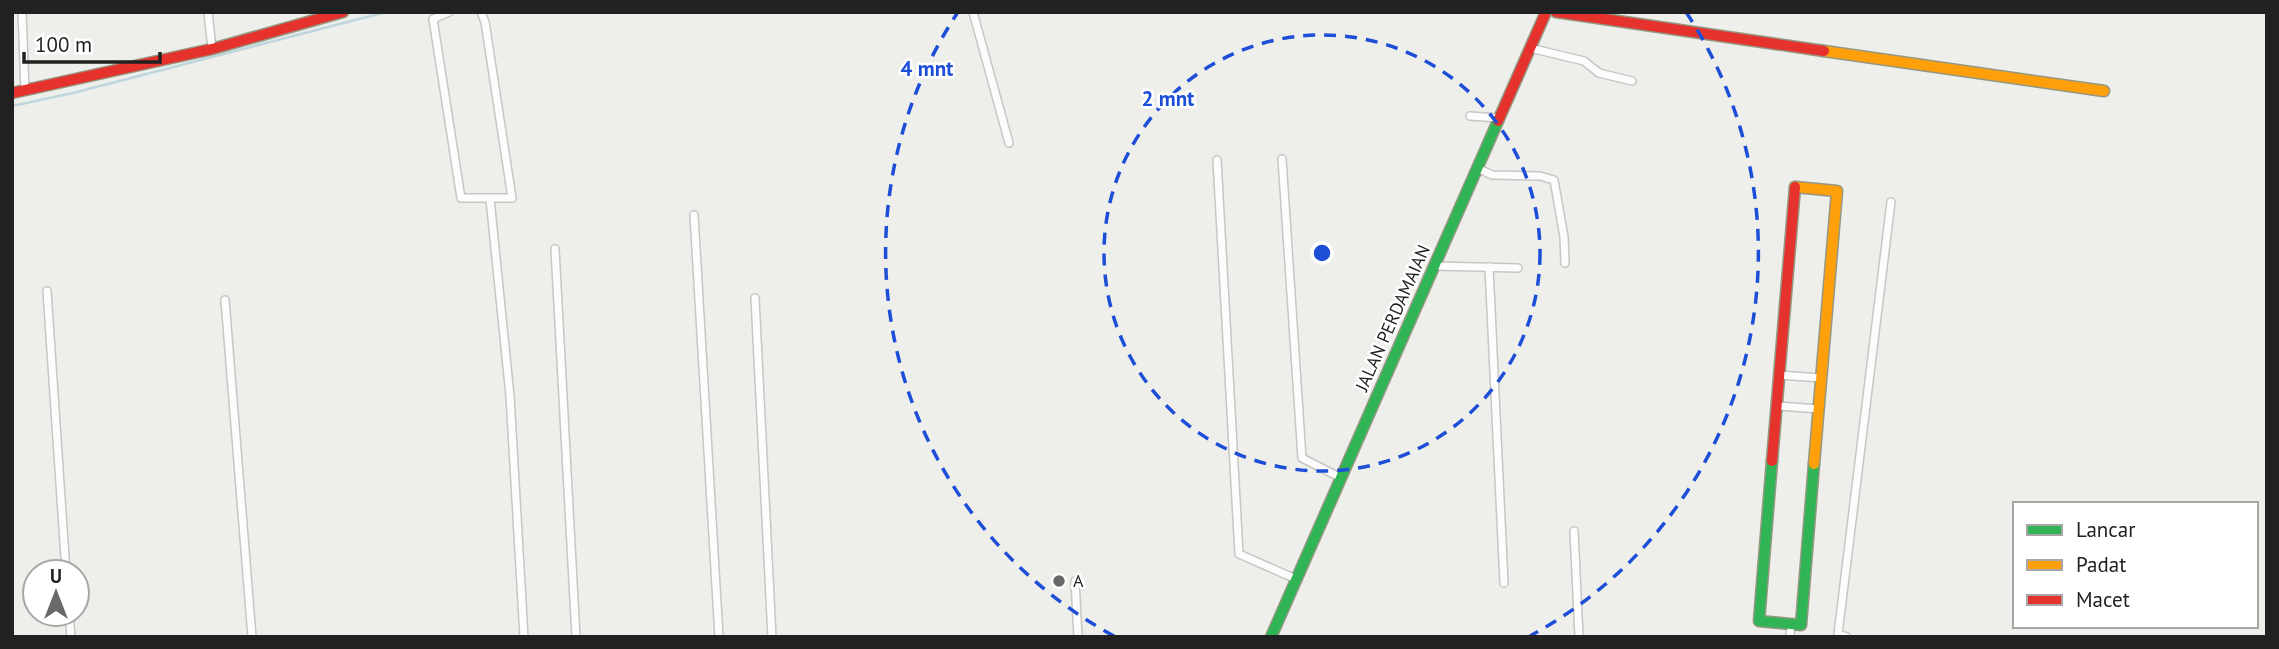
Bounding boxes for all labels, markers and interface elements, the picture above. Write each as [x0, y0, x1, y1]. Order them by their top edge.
scale bar [24, 21, 161, 65]
text: 100 m [35, 31, 92, 58]
text: 4 mnt [901, 55, 954, 82]
text: 2 mnt [1142, 85, 1195, 112]
centre of rings [1310, 241, 1334, 265]
street label: JALAN PERDAMAIAN [1350, 241, 1435, 395]
legend [2013, 502, 2258, 628]
text: Lancar [2076, 516, 2135, 543]
text: Padat [2076, 551, 2126, 578]
north arrow [21, 558, 91, 628]
text: U [50, 564, 62, 588]
place label: A [1073, 569, 1084, 592]
marker: A [1051, 573, 1067, 589]
text: Macet [2076, 586, 2130, 613]

